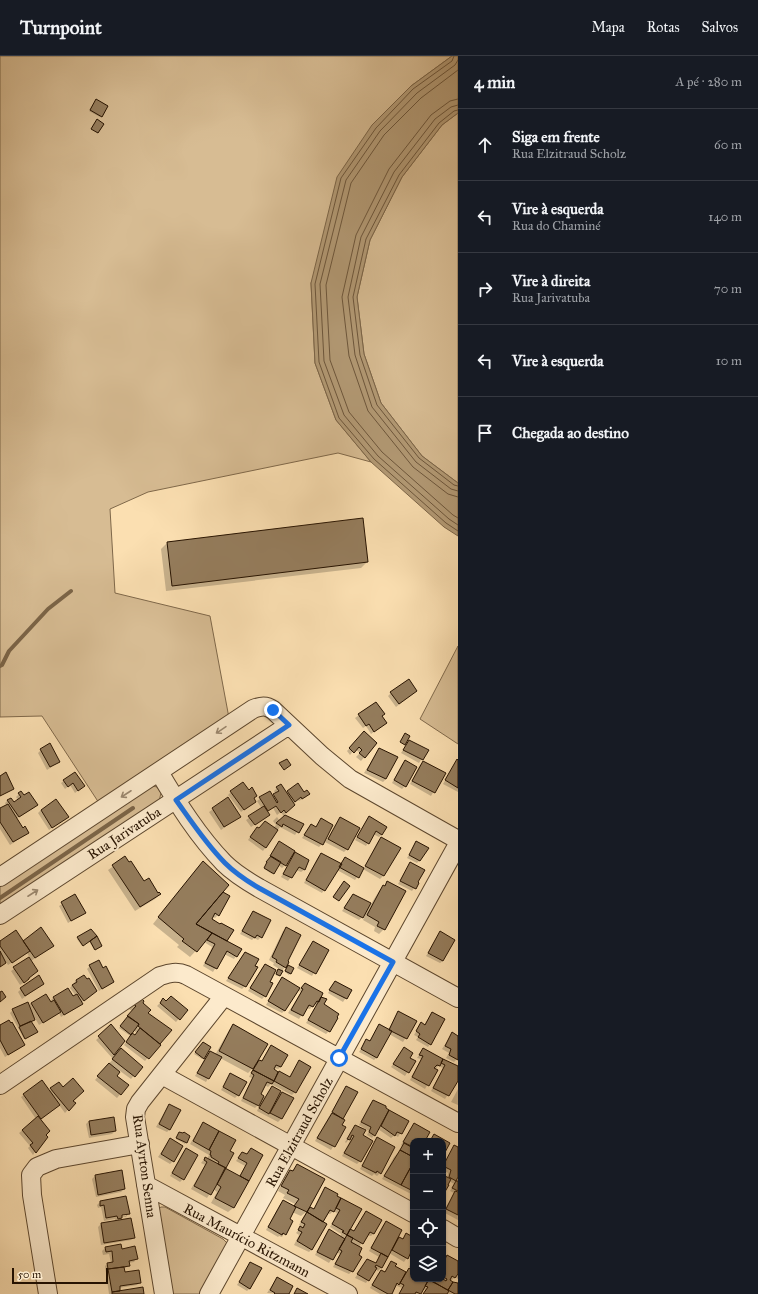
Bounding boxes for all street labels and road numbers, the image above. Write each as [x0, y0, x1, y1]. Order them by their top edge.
street label: Rua Jarivatuba [84, 803, 165, 864]
street label: Rua Elzitraud Scholz [262, 1074, 337, 1190]
street label: Rua Ayrton Senna [129, 1113, 160, 1219]
street label: Rua Maurício Ritzmann [181, 1200, 313, 1281]

